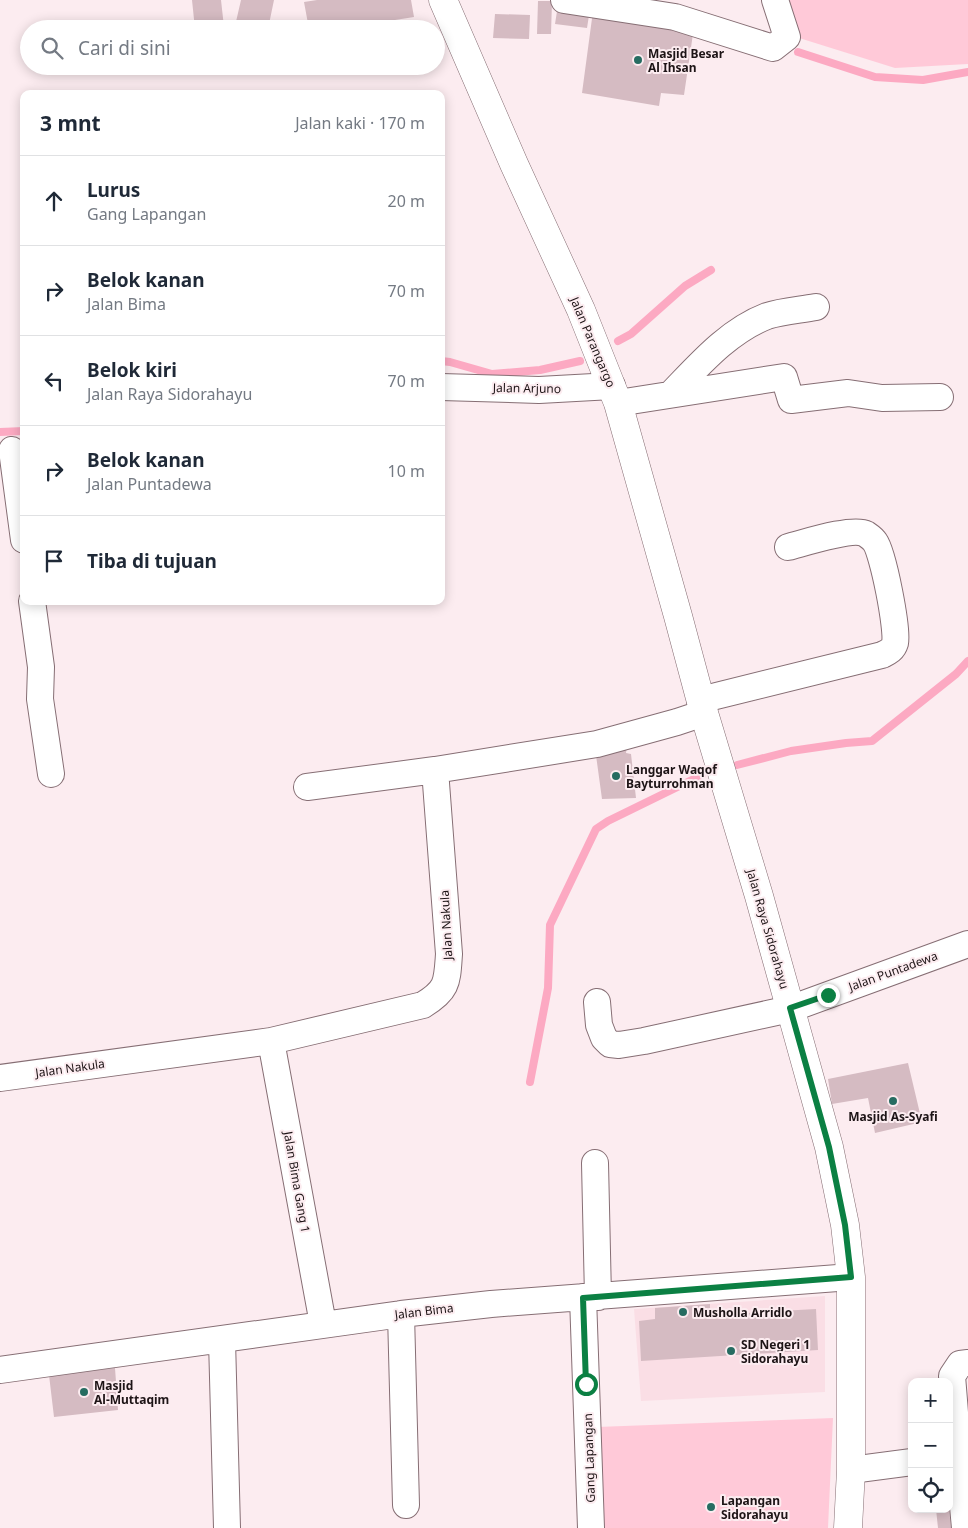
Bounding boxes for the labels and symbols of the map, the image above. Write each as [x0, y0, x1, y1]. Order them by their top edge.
place label: Masjid Besar Al Ihsan [648, 45, 725, 76]
marker: Masjid Besar Al Ihsan [632, 54, 644, 66]
street label: Jalan Parangargo [566, 293, 620, 390]
street label: Jalan Arjuno [492, 379, 561, 397]
place label: Langgar Waqof Bayturrohman [626, 761, 718, 792]
marker: Langgar Waqof Bayturrohman [610, 770, 622, 782]
street label: Jalan Raya Sidorahayu [742, 866, 793, 991]
street label: Jalan Nakula [436, 890, 456, 961]
street label: Jalan Puntadewa [845, 947, 940, 995]
route end [817, 984, 840, 1007]
street label: Jalan Nakula [33, 1055, 106, 1081]
marker: Masjid As-Syafi [887, 1095, 899, 1107]
place label: Masjid As-Syafi [848, 1108, 938, 1125]
street label: Jalan Bima Gang 1 [280, 1129, 314, 1234]
street label: Jalan Bima [393, 1299, 454, 1323]
place label: Musholla Arridlo [693, 1304, 792, 1321]
marker: Musholla Arridlo [677, 1306, 689, 1318]
place label: SD Negeri 1 Sidorahayu [741, 1336, 810, 1367]
marker: SD Negeri 1 Sidorahayu [725, 1345, 737, 1357]
route start [575, 1373, 598, 1396]
place label: Masjid Al-Muttaqim [94, 1377, 169, 1408]
marker: Masjid Al-Muttaqim [78, 1386, 90, 1398]
street label: Gang Lapangan [579, 1413, 599, 1503]
place label: Lapangan Sidorahayu [721, 1492, 788, 1523]
marker: Lapangan Sidorahayu [705, 1501, 717, 1513]

